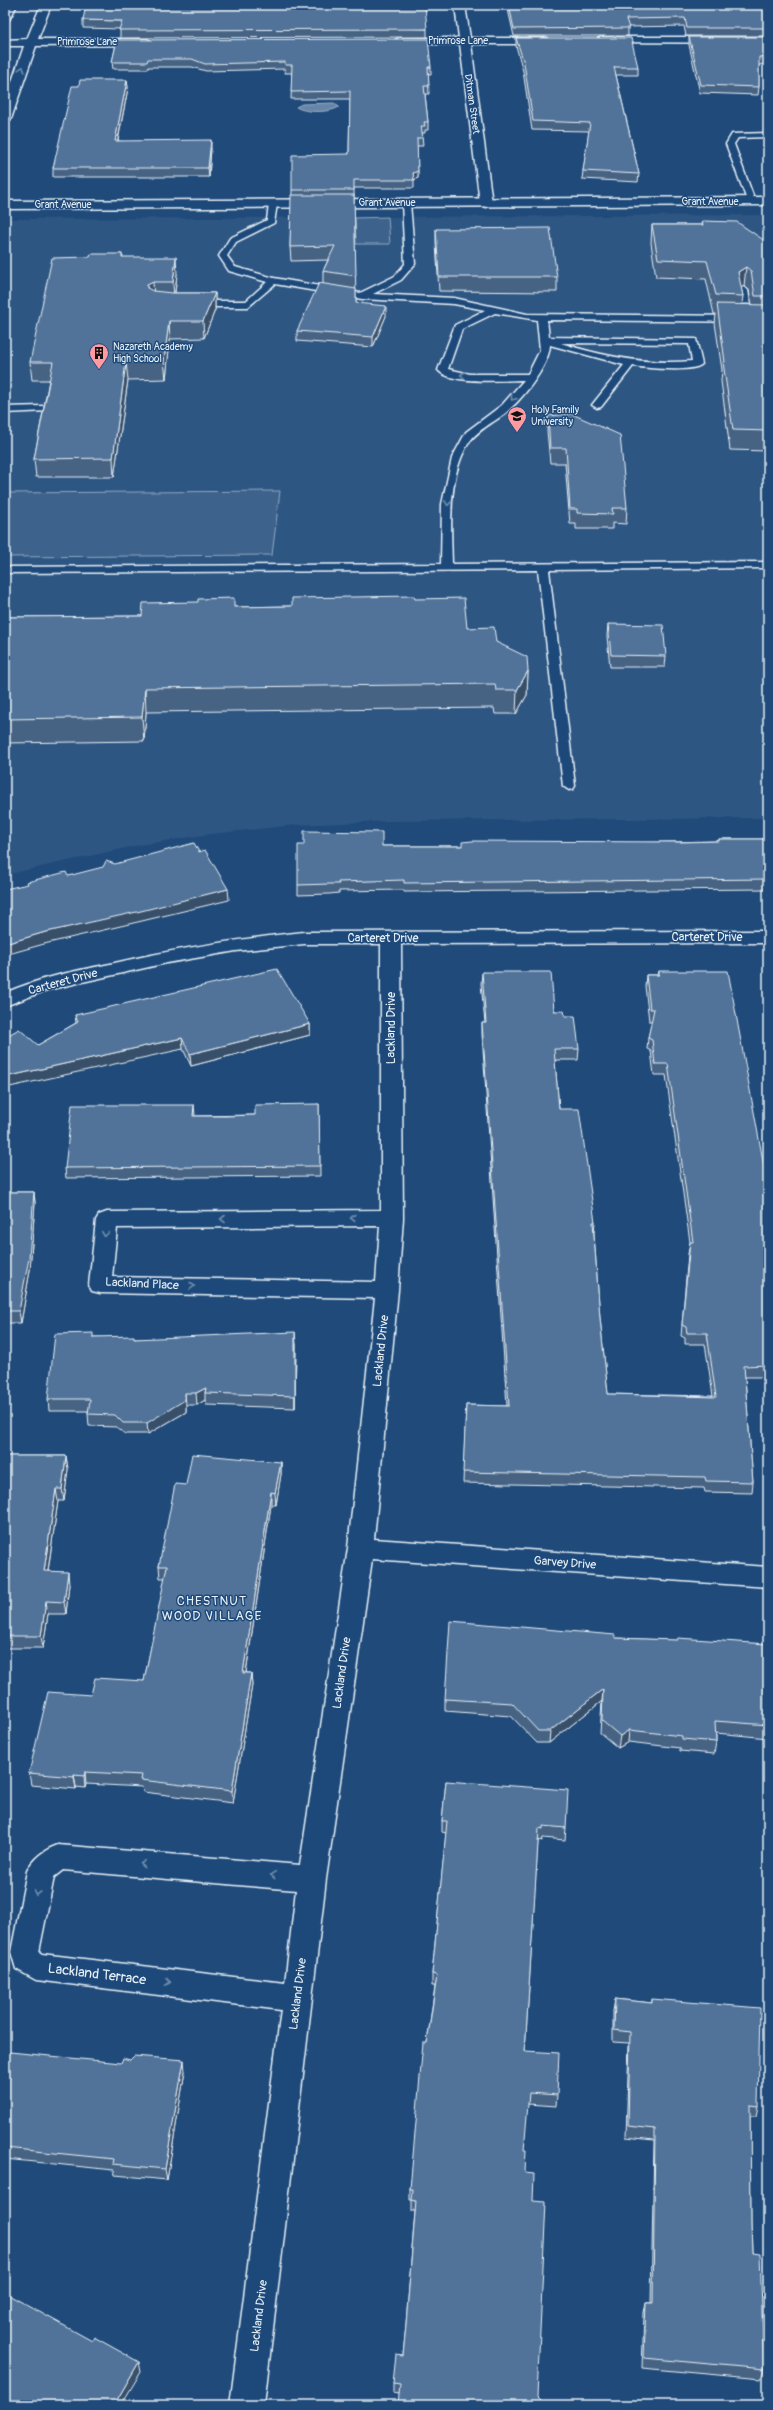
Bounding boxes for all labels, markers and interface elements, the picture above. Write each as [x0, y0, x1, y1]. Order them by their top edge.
street label: Primrose Lane [428, 35, 488, 47]
street label: Primrose Lane [57, 36, 117, 48]
one-way arrow [17, 66, 26, 73]
street label: Ditman Street [462, 73, 482, 136]
street label: Grant Avenue [681, 196, 739, 208]
street label: Grant Avenue [358, 197, 416, 209]
street label: Grant Avenue [34, 199, 92, 211]
place label: Nazareth Academy High School [113, 341, 193, 365]
building icon: Nazareth Academy High School [88, 342, 110, 370]
one-way arrow [460, 371, 466, 380]
one-way arrow [511, 393, 518, 400]
place label: Holy Family University [531, 404, 580, 428]
school or university icon: Holy Family University [506, 405, 528, 433]
one-way arrow [444, 500, 453, 506]
street label: Carteret Drive [671, 930, 743, 945]
street label: Carteret Drive [347, 931, 419, 946]
street label: Carteret Drive [27, 966, 99, 998]
street label: Lackland Drive [384, 992, 399, 1064]
one-way arrow [350, 1214, 356, 1222]
one-way arrow [220, 1215, 226, 1223]
one-way arrow [101, 1231, 110, 1237]
street label: Lackland Place [105, 1275, 179, 1293]
one-way arrow [189, 1282, 195, 1291]
street label: Lackland Drive [370, 1314, 392, 1388]
street label: Garvey Drive [533, 1553, 597, 1573]
district label: CHESTNUT WOOD VILLAGE [162, 1593, 262, 1624]
street label: Lackland Drive [330, 1636, 354, 1710]
one-way arrow [140, 1860, 146, 1869]
one-way arrow [270, 1871, 276, 1880]
one-way arrow [33, 1889, 41, 1896]
street label: Lackland Drive [286, 1957, 310, 2031]
street label: Lackland Terrace [47, 1960, 147, 1988]
one-way arrow [165, 1978, 171, 1987]
street label: Lackland Drive [247, 2279, 271, 2353]

